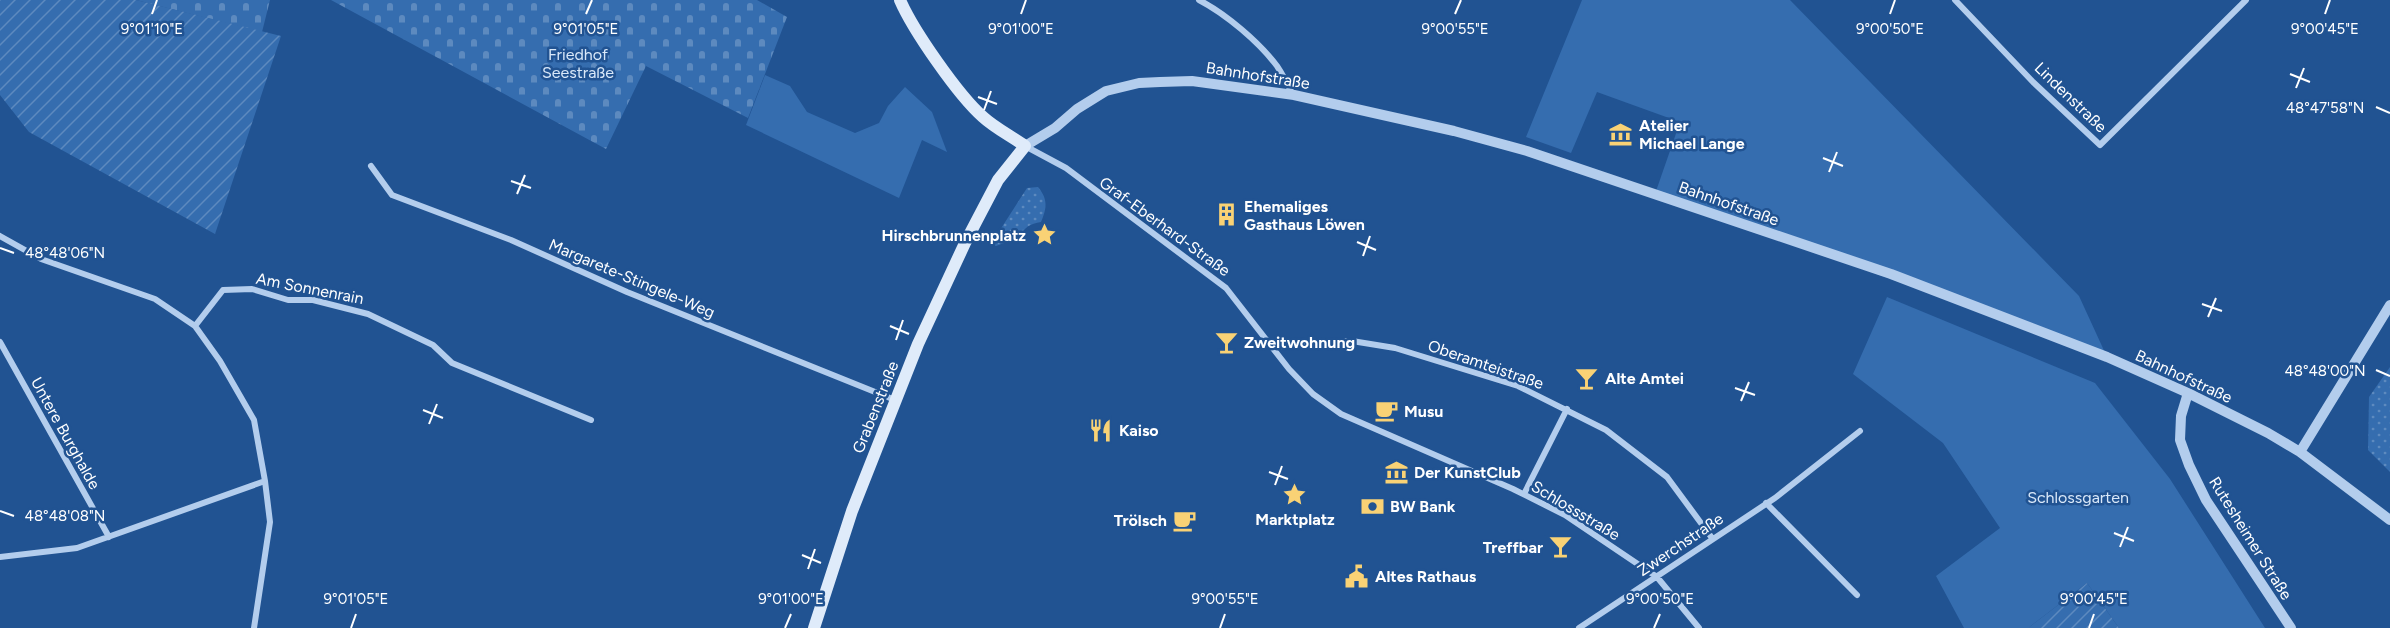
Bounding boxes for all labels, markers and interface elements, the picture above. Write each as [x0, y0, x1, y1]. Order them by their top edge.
text: 9°01'10"E [121, 20, 183, 38]
text: 9°01'05"E [554, 20, 618, 38]
text: 9°01'00"E [988, 20, 1054, 38]
text: 9°00'55"E [1421, 20, 1489, 38]
text: 9°00'50"E [1856, 20, 1924, 38]
text: 9°00'45"E [2291, 20, 2359, 38]
park label: Friedhof Seestraße [542, 45, 614, 82]
street label: Bahnhofstraße [1205, 58, 1311, 93]
street label: Lindenstraße [2031, 58, 2111, 137]
text: 48°47'58"N [2286, 99, 2364, 117]
place label: Atelier Michael Lange [1639, 116, 1745, 153]
museum icon: Atelier Michael Lange [1608, 121, 1634, 147]
street label: Graf-Eberhard-Straße [1096, 173, 1234, 280]
street label: Bahnhofstraße [1676, 177, 1782, 230]
place label: Ehemaliges Gasthaus Löwen [1244, 197, 1365, 234]
building icon: Ehemaliges Gasthaus Löwen [1213, 202, 1239, 228]
place icon: Hirschbrunnenplatz [1031, 222, 1057, 248]
place label: Hirschbrunnenplatz [881, 226, 1026, 245]
street label: Margarete-Stingele-Weg [546, 235, 718, 322]
text: 48°48'06"N [25, 244, 105, 262]
street label: Am Sonnenrain [254, 269, 365, 308]
bar icon: Zweitwohnung [1213, 329, 1239, 355]
place label: Zweitwohnung [1244, 333, 1355, 352]
street label: Oberamteistraße [1426, 336, 1546, 393]
street label: Bahnhofstraße [2132, 346, 2235, 407]
street label: Grabenstraße [848, 358, 903, 456]
text: 48°48'00"N [2284, 362, 2366, 380]
bar icon: Alte Amtei [1574, 365, 1600, 391]
place label: Alte Amtei [1605, 369, 1684, 388]
street label: Untere Burghalde [27, 374, 104, 493]
cafe icon: Musu [1373, 398, 1399, 424]
place label: Musu [1404, 402, 1443, 421]
restaurant icon: Kaiso [1088, 417, 1114, 443]
place label: Kaiso [1119, 421, 1159, 440]
museum icon: Der KunstClub [1383, 459, 1409, 485]
place label: Der KunstClub [1414, 463, 1521, 482]
street label: Rutesheimer Straße [2205, 473, 2296, 603]
street label: Schlossstraße [1528, 477, 1624, 544]
place icon: Marktplatz [1282, 481, 1308, 507]
park label: Schlossgarten [2027, 488, 2129, 507]
bank icon: BW Bank [1359, 493, 1385, 519]
place label: BW Bank [1390, 497, 1456, 516]
text: 48°48'08"N [25, 507, 105, 525]
cafe icon: Trölsch [1172, 507, 1198, 533]
street label: Zwerchstraße [1634, 509, 1727, 580]
place label: Marktplatz [1255, 510, 1335, 529]
place label: Trölsch [1114, 511, 1167, 530]
bar icon: Treffbar [1548, 534, 1574, 560]
place label: Treffbar [1483, 538, 1543, 557]
public building icon: Altes Rathaus [1344, 563, 1370, 589]
place label: Altes Rathaus [1375, 567, 1477, 586]
text: 9°01'05"E [324, 590, 388, 608]
text: 9°01'00"E [758, 590, 824, 608]
text: 9°00'55"E [1191, 590, 1259, 608]
text: 9°00'50"E [1626, 590, 1694, 608]
text: 9°00'45"E [2060, 590, 2128, 608]

